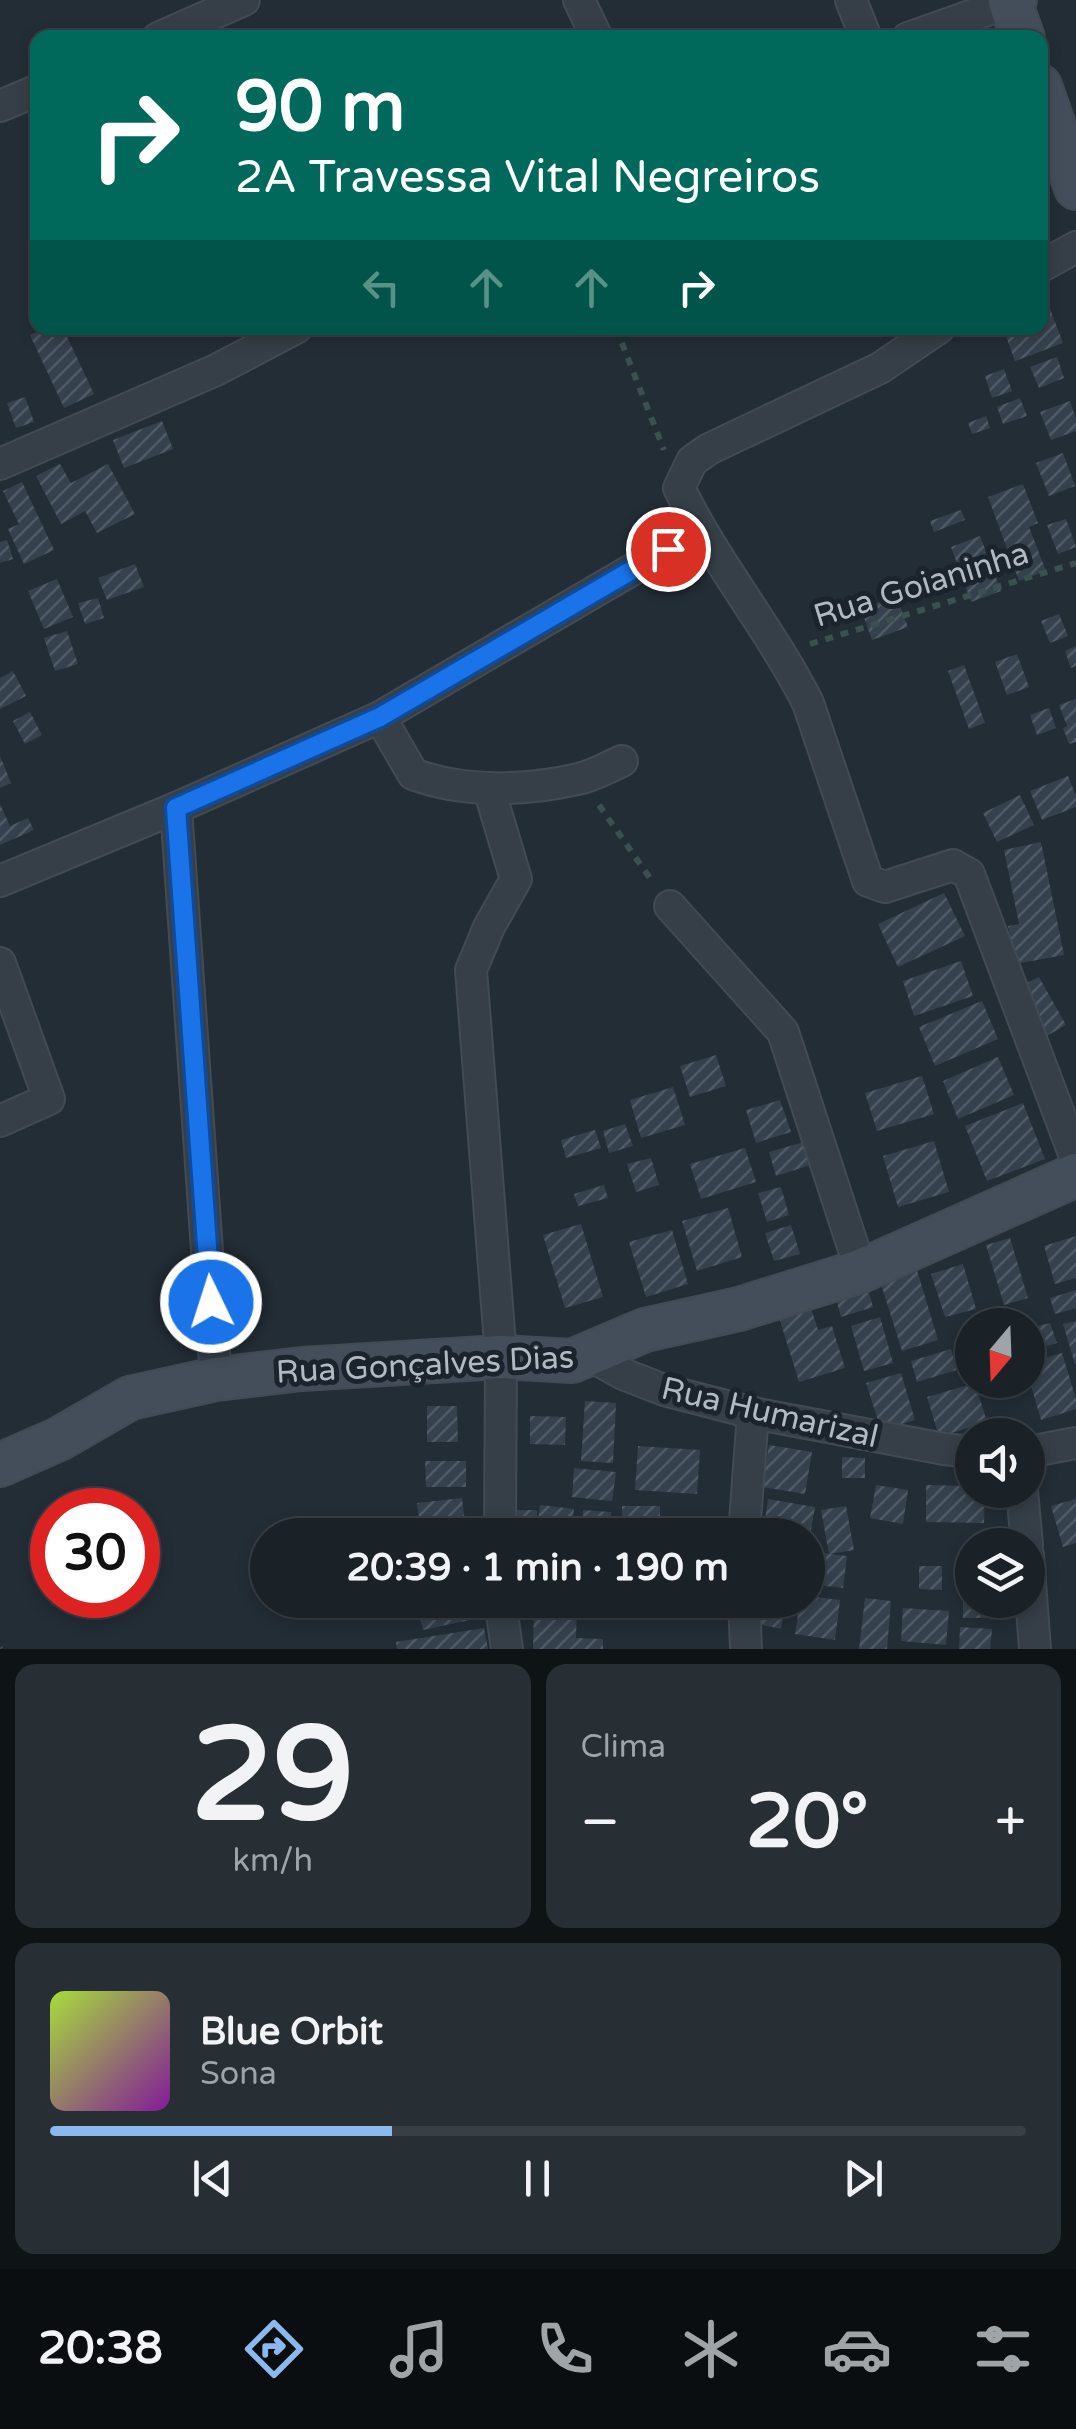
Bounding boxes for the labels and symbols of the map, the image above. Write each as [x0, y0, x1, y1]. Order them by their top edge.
pin [626, 507, 711, 592]
street label: Rua Goianinha [809, 534, 1033, 636]
position arrow [159, 1250, 263, 1354]
north arrow [955, 1308, 1045, 1398]
street label: Rua Gonçalves Dias [275, 1338, 575, 1392]
street label: Rua Humarizal [658, 1370, 882, 1456]
speed limit sign: 30 [30, 1488, 160, 1618]

